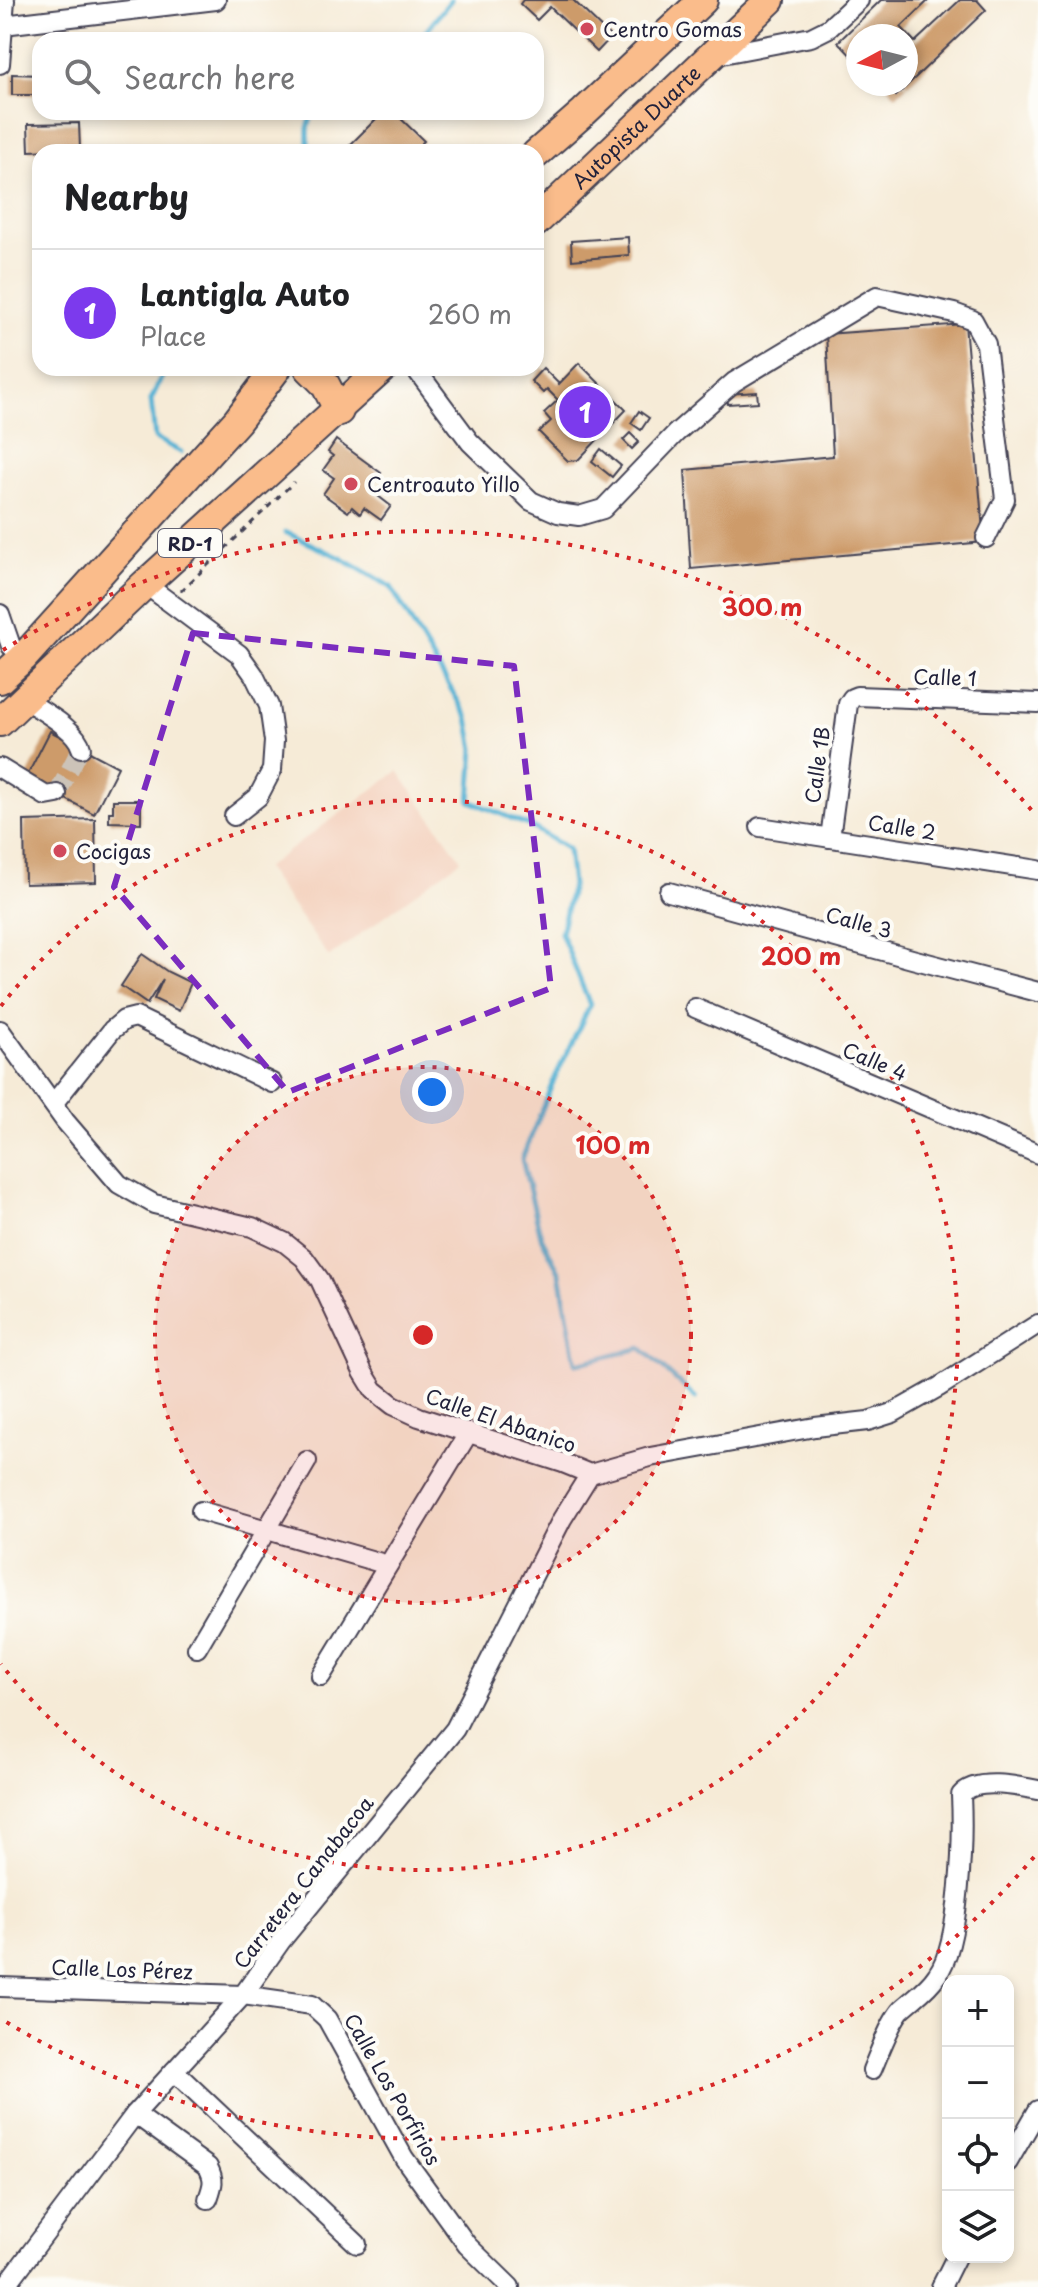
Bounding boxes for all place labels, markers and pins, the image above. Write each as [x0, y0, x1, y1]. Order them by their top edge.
place label: Centro Gomas [603, 14, 742, 44]
marker: Centro Gomas [578, 20, 596, 38]
pin: 1 [559, 382, 611, 442]
place label: Centroauto Yillo [367, 469, 520, 499]
marker: Centroauto Yillo [342, 475, 360, 493]
place label: Cocigas [76, 836, 151, 866]
marker: Cocigas [51, 842, 69, 860]
centre of rings [409, 1321, 437, 1349]

